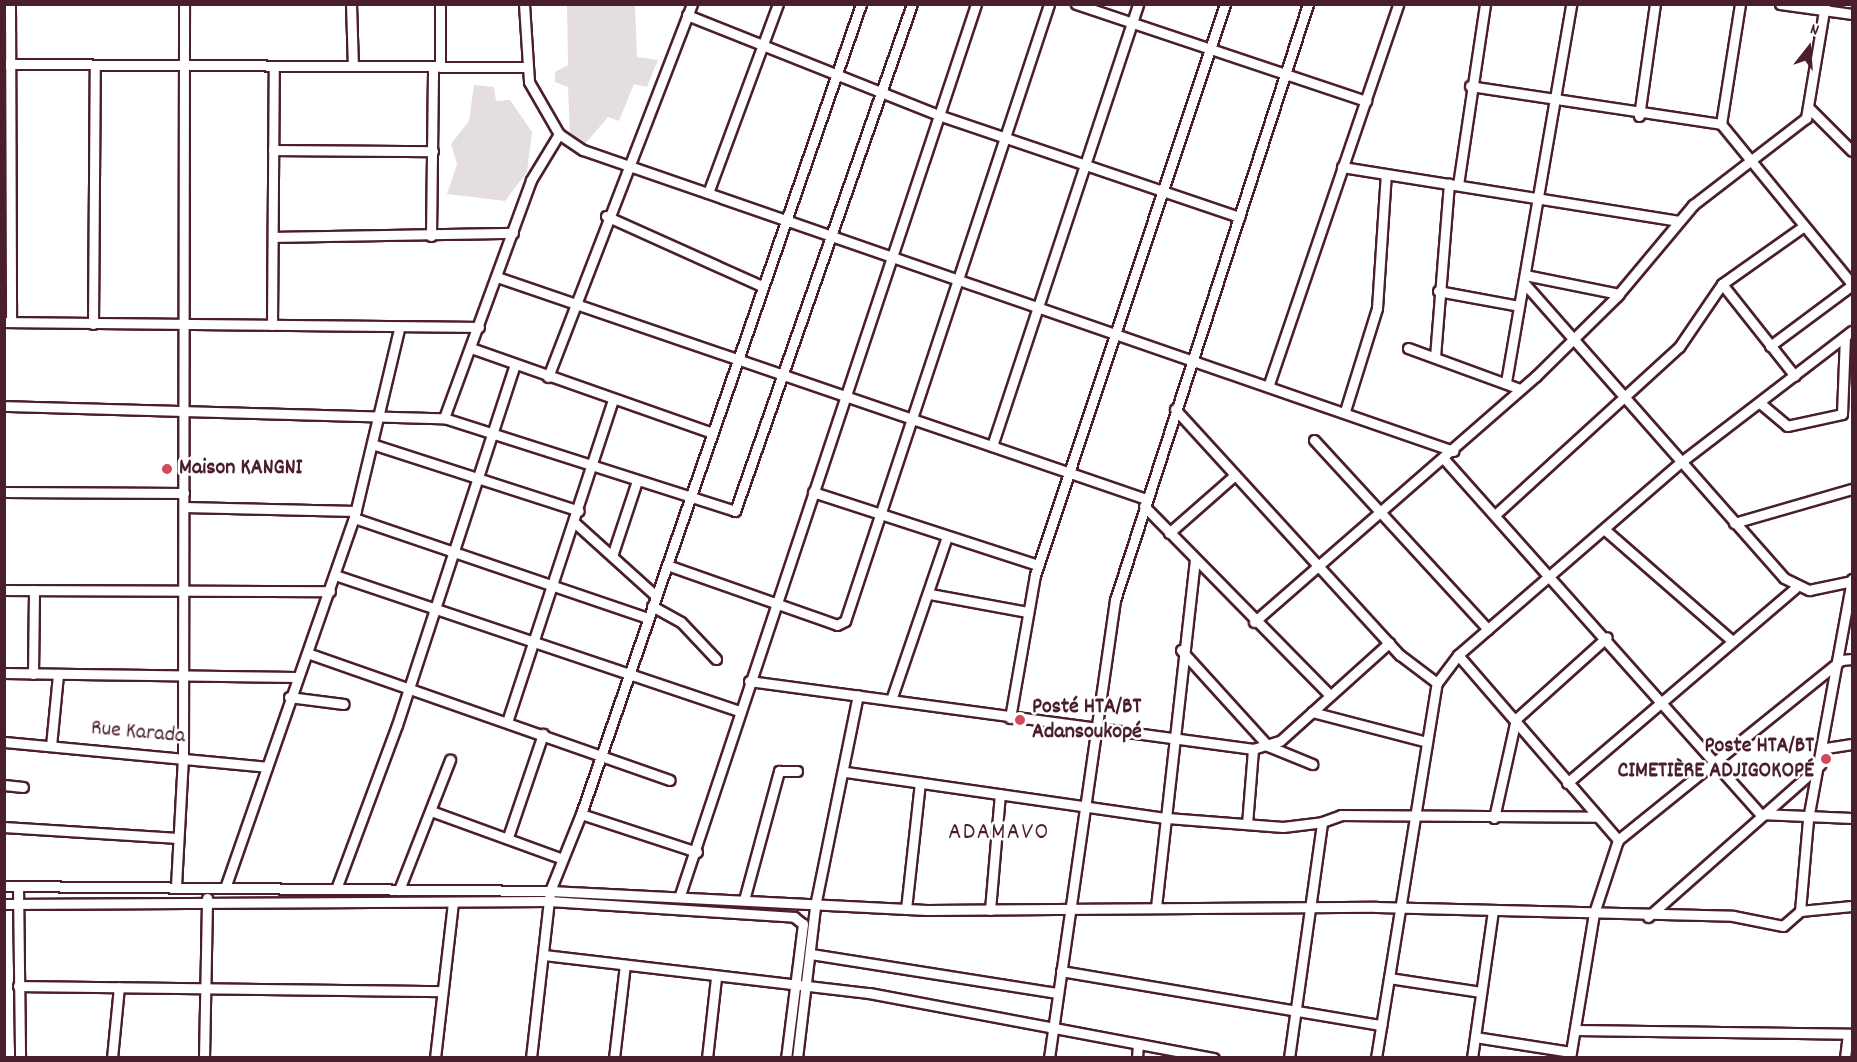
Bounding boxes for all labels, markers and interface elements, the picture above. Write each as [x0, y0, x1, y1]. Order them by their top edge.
north arrow [1779, 18, 1839, 78]
text: N [1807, 18, 1822, 42]
place label: Maison KANGNI [179, 456, 302, 482]
marker: Maison KANGNI [160, 462, 174, 476]
place label: Posté HTA/BT Adansoukopé [1032, 694, 1142, 746]
marker: Posté HTA/BT Adansoukopé [1013, 713, 1027, 727]
street label: Rue Karada [90, 716, 186, 750]
place label: Poste HTA/BT CIMETIÈRE ADJIGOKOPÉ [1617, 733, 1814, 784]
marker: Poste HTA/BT CIMETIÈRE ADJIGOKOPÉ [1819, 752, 1833, 766]
district label: ADAMAVO [948, 820, 1050, 848]

